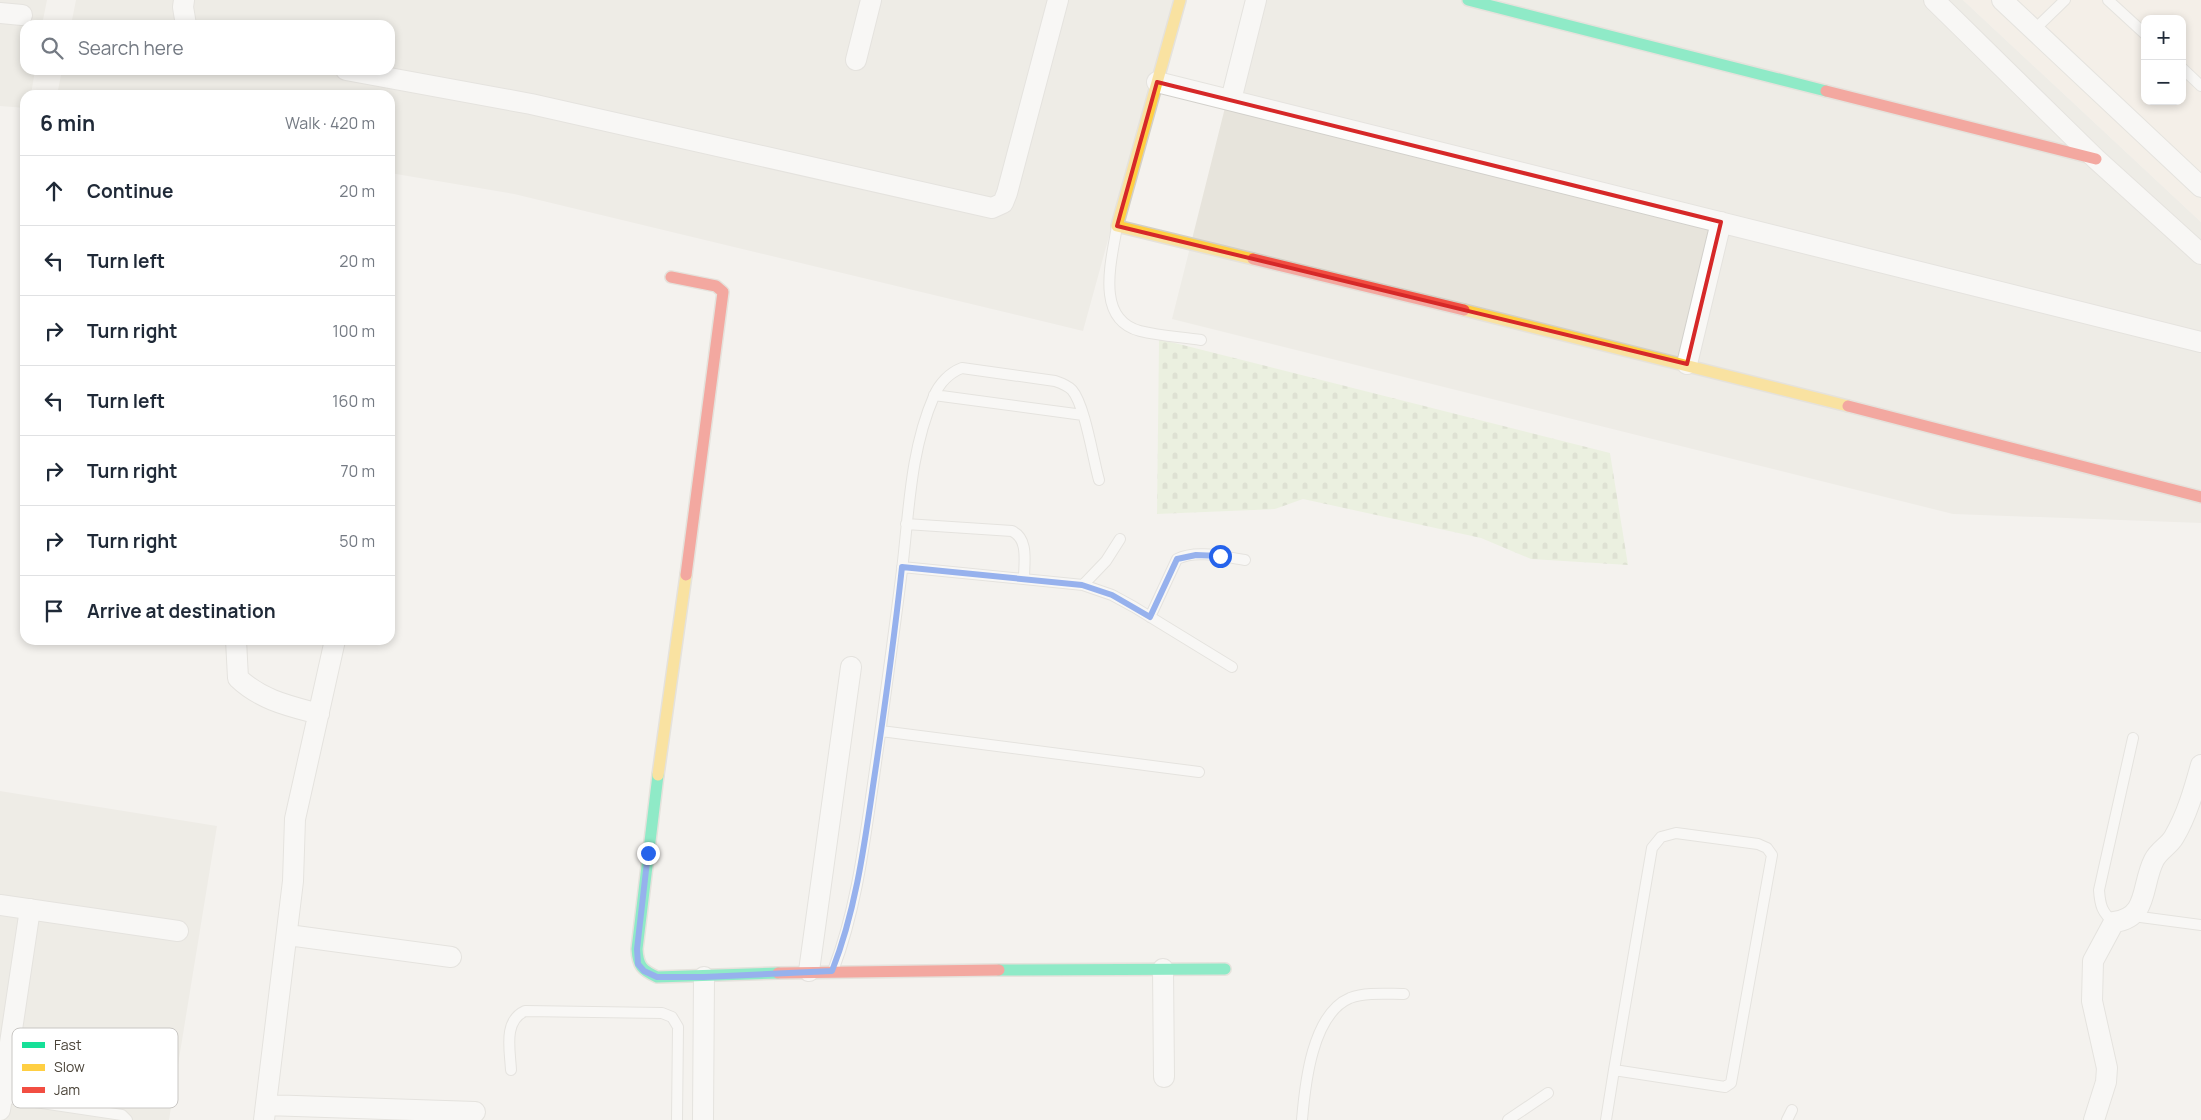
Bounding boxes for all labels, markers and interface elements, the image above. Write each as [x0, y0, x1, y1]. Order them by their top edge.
map controls [2141, 15, 2186, 105]
button: + [2141, 15, 2186, 60]
search box [20, 20, 395, 75]
icon: search [38, 34, 66, 62]
text: Search here [78, 35, 184, 61]
button: − [2141, 60, 2186, 105]
text: 6 min [40, 109, 95, 137]
text: Walk · 420 m [285, 112, 375, 134]
icon: ahead [40, 177, 68, 205]
text: Continue [87, 178, 173, 204]
text: 20 m [339, 180, 375, 202]
icon: left [40, 247, 68, 275]
text: Turn left [87, 248, 165, 274]
text: 20 m [339, 250, 375, 272]
icon: right [40, 317, 68, 345]
text: Turn right [87, 318, 177, 344]
text: 100 m [332, 320, 375, 342]
icon: left [40, 387, 68, 415]
text: Turn left [87, 388, 165, 414]
text: 160 m [332, 390, 375, 412]
icon: right [40, 457, 68, 485]
text: Turn right [87, 458, 177, 484]
text: 70 m [340, 460, 375, 482]
icon: right [40, 527, 68, 555]
text: Turn right [87, 528, 177, 554]
text: 50 m [339, 530, 375, 552]
route start [1209, 545, 1232, 568]
icon: arrive [40, 597, 68, 625]
text: Arrive at destination [87, 598, 276, 624]
route end [637, 842, 660, 865]
legend [12, 1028, 178, 1108]
text: Fast [54, 1035, 82, 1054]
text: Slow [54, 1057, 85, 1076]
text: Jam [54, 1080, 80, 1099]

